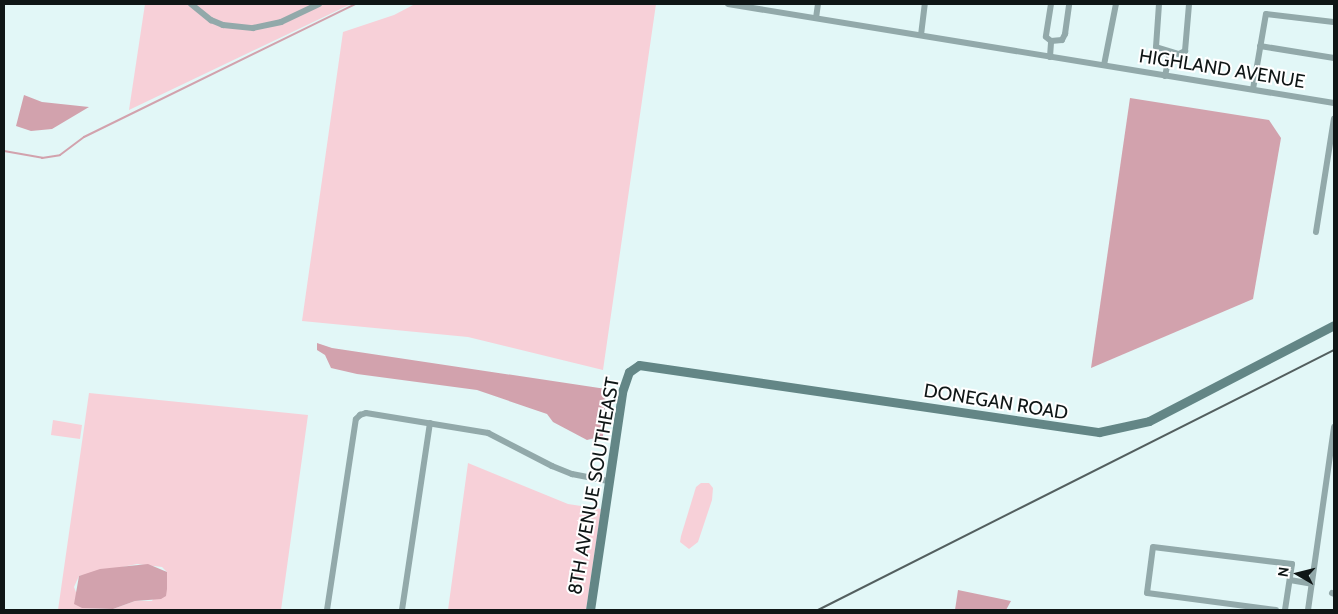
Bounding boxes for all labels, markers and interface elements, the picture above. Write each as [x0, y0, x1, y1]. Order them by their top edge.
street label: HIGHLAND AVENUE [1137, 45, 1307, 93]
street label: 8TH AVENUE SOUTHEAST [564, 375, 624, 597]
street label: DONEGAN ROAD [922, 379, 1070, 425]
north arrow [1273, 549, 1323, 599]
text: N [1274, 566, 1293, 578]

